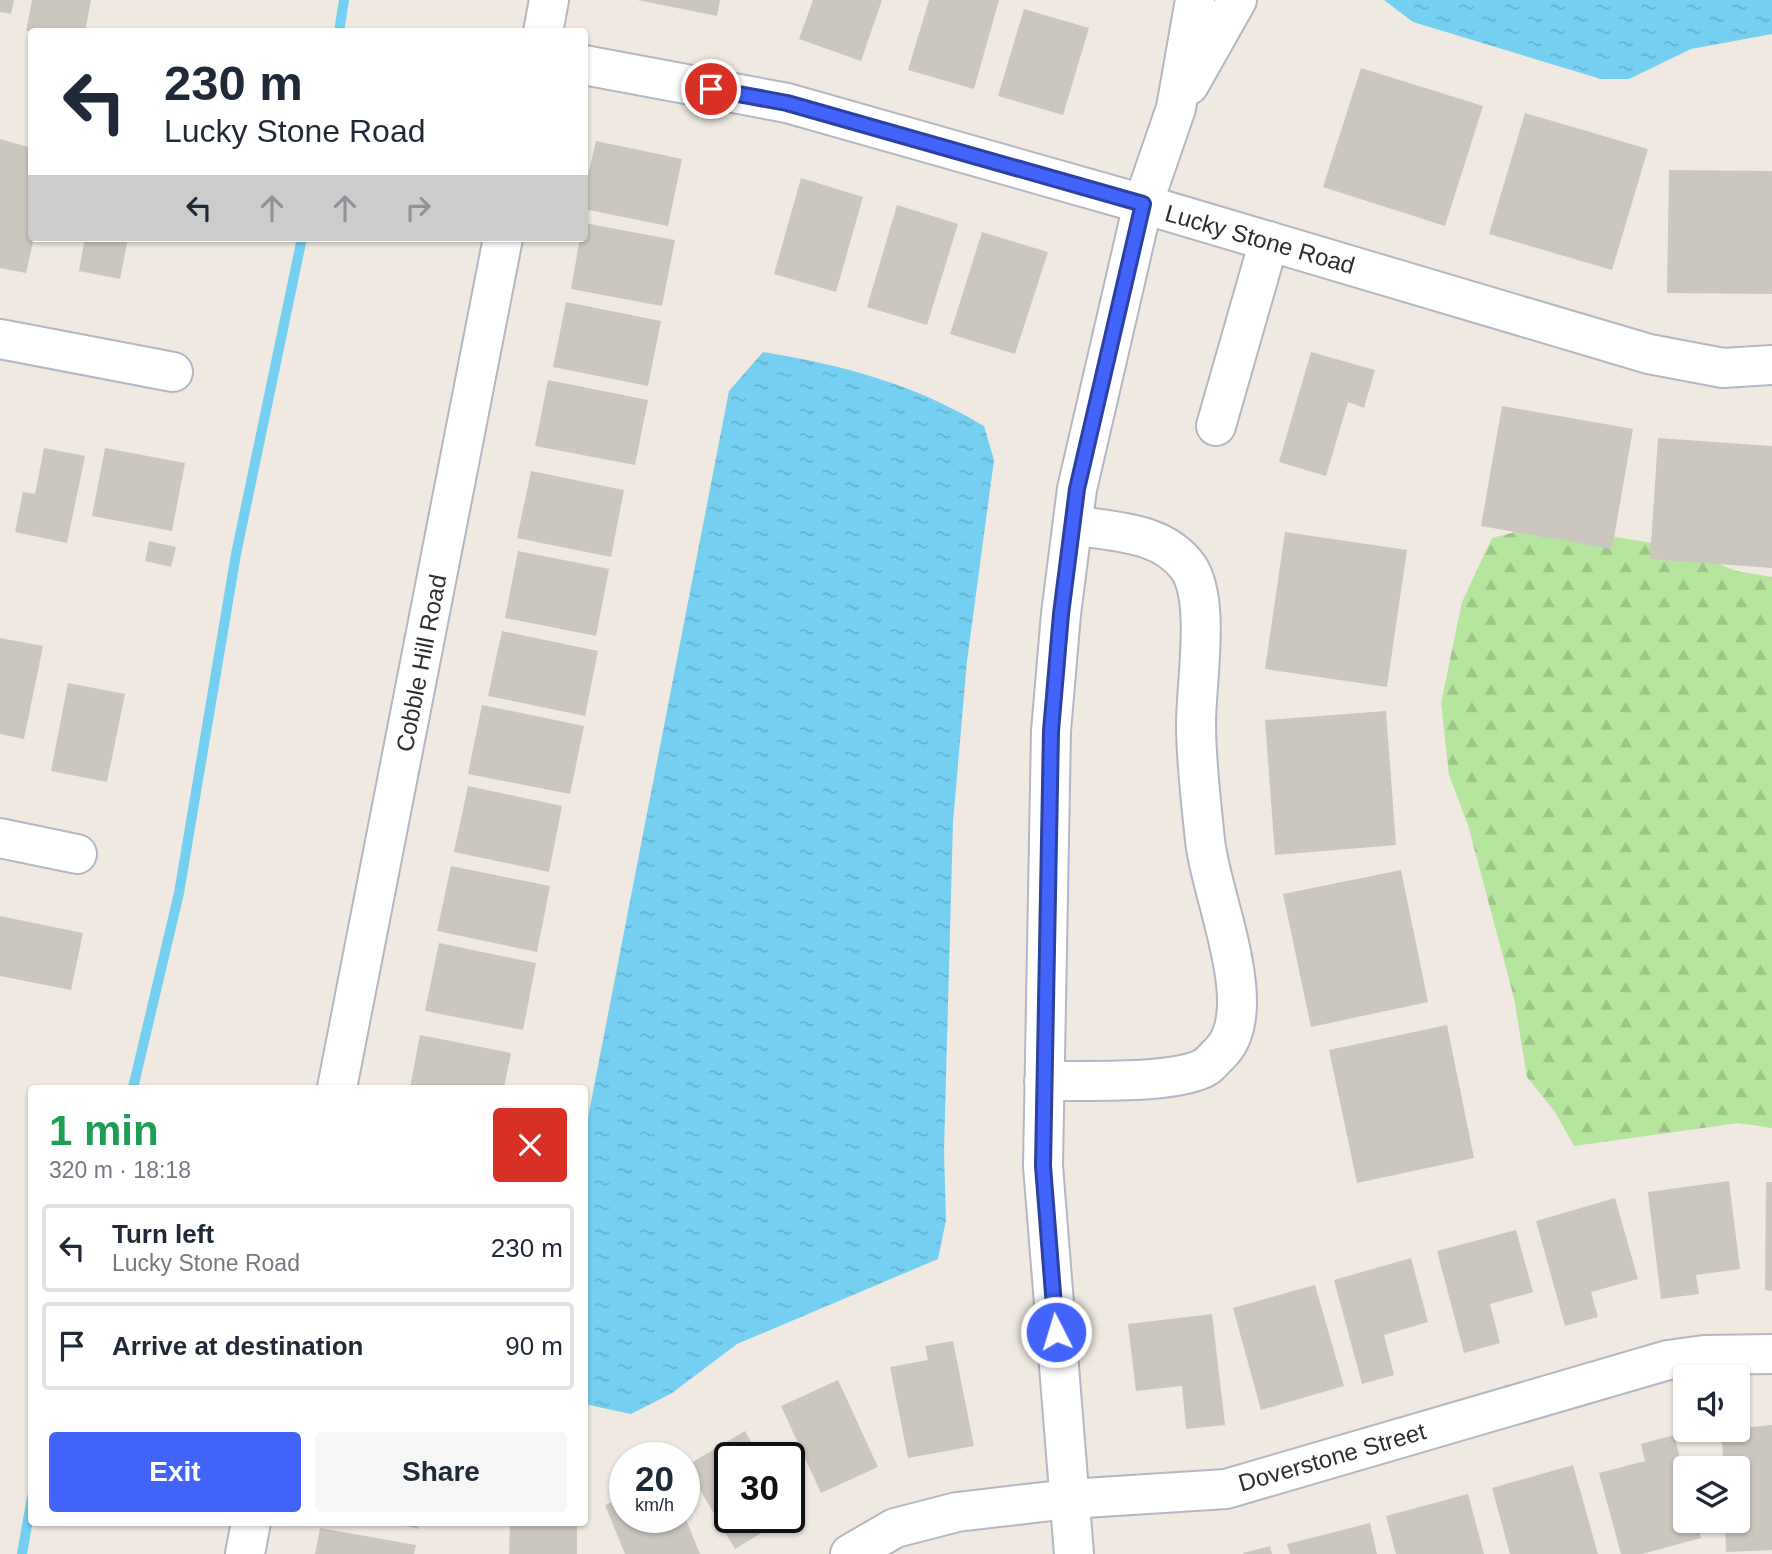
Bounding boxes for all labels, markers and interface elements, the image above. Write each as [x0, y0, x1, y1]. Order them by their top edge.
icon: left [49, 56, 140, 147]
text: 230 m [164, 56, 303, 110]
pin [681, 59, 741, 119]
icon: arrive [692, 70, 730, 108]
text: Lucky Stone Road [164, 113, 426, 149]
icon: left [180, 189, 218, 227]
icon: ahead [253, 189, 291, 227]
icon: ahead [326, 189, 364, 227]
icon: right [399, 189, 437, 227]
street label: Lucky Stone Road [1162, 199, 1358, 279]
street label: Cobble Hill Road [391, 572, 451, 754]
text: 1 min [49, 1107, 159, 1154]
button: close [493, 1108, 567, 1182]
text: 320 m · 18:18 [49, 1157, 191, 1183]
text: Turn left [112, 1219, 214, 1249]
icon: left [53, 1229, 91, 1267]
text: 230 m [491, 1233, 563, 1263]
text: Lucky Stone Road [112, 1250, 300, 1276]
position arrow [1019, 1295, 1093, 1369]
icon: arrive [53, 1327, 91, 1365]
text: Arrive at destination [112, 1331, 363, 1361]
text: 90 m [505, 1331, 563, 1361]
map controls [1673, 1365, 1750, 1533]
button: sound [1673, 1365, 1750, 1442]
street label: Doverstone Street [1235, 1417, 1429, 1497]
button: Exit [49, 1432, 301, 1512]
button: Share [315, 1432, 567, 1512]
speed limit sign: 30 [714, 1442, 805, 1533]
button: layers [1673, 1456, 1750, 1533]
text: 20 [635, 1459, 674, 1498]
text: km/h [635, 1495, 674, 1515]

